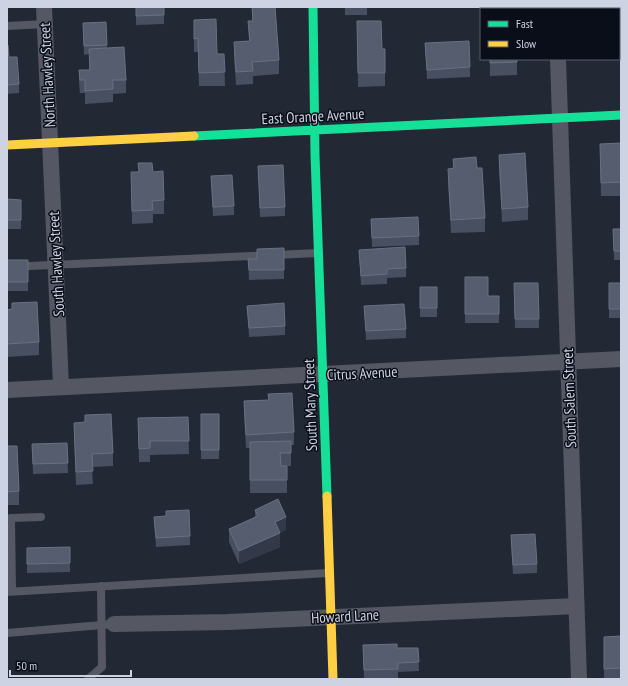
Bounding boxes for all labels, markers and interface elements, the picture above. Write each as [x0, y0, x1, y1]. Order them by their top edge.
legend [480, 8, 620, 60]
text: Fast [516, 16, 534, 31]
street label: North Hawley Street [35, 22, 59, 128]
text: Slow [516, 36, 537, 51]
street label: East Orange Avenue [261, 104, 365, 128]
street label: South Hawley Street [44, 211, 68, 317]
street label: South Salem Street [558, 348, 580, 448]
street label: South Mary Street [299, 358, 321, 452]
street label: Citrus Avenue [326, 362, 398, 384]
street label: Howard Lane [311, 605, 379, 627]
scale bar [10, 652, 131, 678]
text: 50 m [16, 658, 37, 673]

